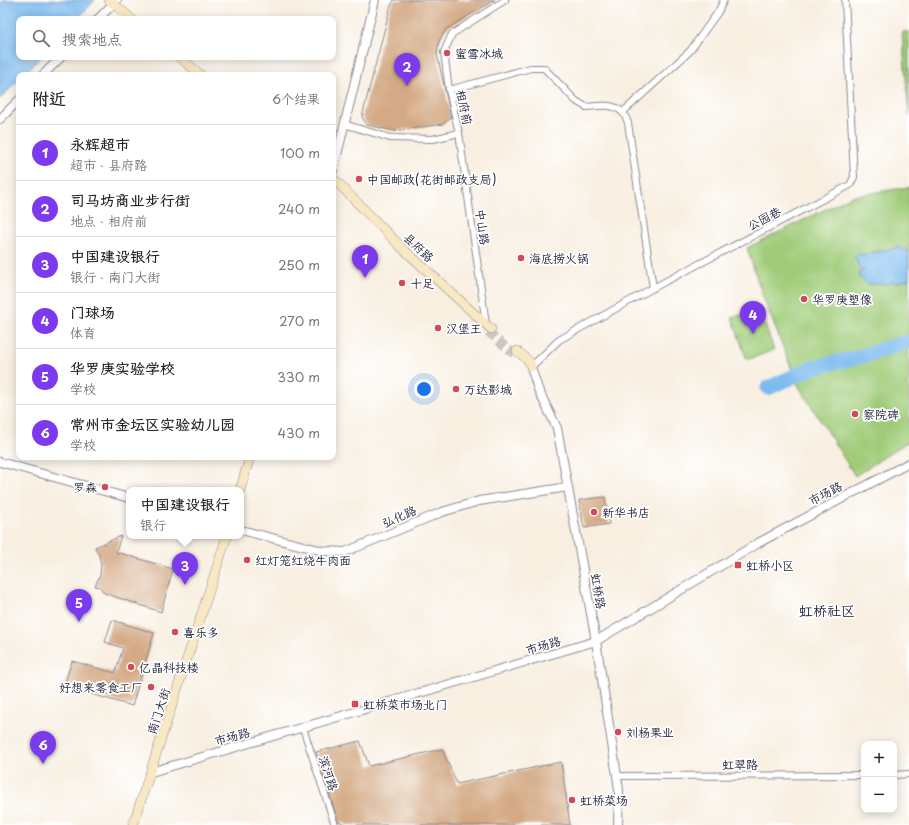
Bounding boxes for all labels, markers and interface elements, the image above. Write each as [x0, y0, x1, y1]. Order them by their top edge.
search box [16, 16, 336, 60]
icon: search [30, 27, 52, 49]
text: 搜索地点 [62, 27, 122, 50]
place label: 蜜雪冰城 [455, 44, 503, 62]
marker: 蜜雪冰城 [442, 48, 452, 58]
pin: 2 [394, 53, 420, 86]
text: 附近 [32, 85, 66, 111]
street label: 相府前 [452, 88, 478, 126]
text: 6个结果 [272, 89, 320, 108]
text: 永辉超市 [70, 132, 130, 155]
text: 1 [42, 143, 48, 162]
text: 100 m [280, 143, 320, 162]
text: 超市 · 县府路 [70, 155, 147, 174]
place label: 中国邮政(花街邮政支局) [367, 170, 496, 188]
marker: 中国邮政(花街邮政支局) [354, 174, 364, 184]
text: 司马坊商业步行街 [70, 188, 190, 211]
text: 2 [40, 199, 50, 218]
text: 240 m [278, 199, 320, 218]
street label: 公园巷 [744, 202, 784, 234]
street label: 中山路 [472, 208, 494, 246]
text: 地点 · 相府前 [70, 211, 147, 230]
street label: 县府路 [400, 228, 438, 266]
text: 中国建设银行 [70, 244, 160, 267]
pin: 1 [352, 245, 378, 278]
place label: 海底捞火锅 [529, 249, 589, 267]
marker: 海底捞火锅 [516, 253, 526, 263]
text: 3 [41, 255, 49, 274]
text: 250 m [278, 255, 320, 274]
text: 银行 · 南门大街 [70, 267, 160, 286]
place label: 十足 [410, 274, 434, 292]
marker: 十足 [397, 278, 407, 288]
place label: 华罗庚塑像 [812, 290, 872, 308]
marker: 华罗庚塑像 [799, 294, 809, 304]
text: 门球场 [70, 300, 115, 323]
pin: 4 [740, 301, 766, 334]
text: 4 [41, 311, 49, 330]
text: 270 m [279, 311, 320, 330]
place label: 汉堡王 [446, 319, 482, 337]
text: 体育 [70, 323, 96, 342]
marker: 汉堡王 [433, 323, 443, 333]
text: 华罗庚实验学校 [70, 356, 175, 379]
text: 5 [41, 367, 49, 386]
text: 330 m [277, 367, 320, 386]
text: 学校 [70, 379, 96, 398]
your location [414, 379, 434, 399]
place label: 万达影城 [464, 380, 512, 398]
marker: 万达影城 [451, 384, 461, 394]
place label: 察院碑 [863, 405, 899, 423]
marker: 察院碑 [850, 409, 860, 419]
text: 常州市金坛区实验幼儿园 [70, 412, 235, 435]
text: 6 [40, 423, 50, 442]
text: 430 m [278, 423, 320, 442]
text: 学校 [70, 435, 96, 454]
street label: 市场路 [805, 477, 845, 509]
place label: 罗森 [73, 478, 97, 496]
marker: 罗森 [100, 482, 110, 492]
popup [126, 487, 244, 539]
text: 中国建设银行 [140, 492, 230, 515]
street label: 弘化路 [379, 500, 419, 532]
place label: 新华书店 [602, 503, 650, 521]
marker: 新华书店 [589, 507, 599, 517]
text: 银行 [140, 515, 166, 534]
place label: 红灯笼红烧牛肉面 [255, 551, 351, 569]
pin: 3 [172, 552, 198, 585]
marker: 红灯笼红烧牛肉面 [242, 555, 252, 565]
place label: 虹桥小区 [746, 556, 794, 574]
marker: 虹桥小区 [733, 560, 743, 570]
street label: 虹桥路 [587, 572, 611, 610]
pin: 5 [66, 589, 92, 622]
district label: 虹桥社区 [799, 600, 855, 621]
place label: 喜乐多 [183, 623, 219, 641]
marker: 喜乐多 [170, 627, 180, 637]
street label: 市场路 [523, 631, 563, 659]
place label: 亿晶科技楼 [139, 658, 199, 676]
marker: 亿晶科技楼 [126, 662, 136, 672]
place label: 好想来零食工厂 [59, 678, 143, 696]
marker: 好想来零食工厂 [146, 682, 156, 692]
street label: 南门大街 [142, 685, 174, 737]
place label: 虹桥菜市场北门 [363, 695, 447, 713]
marker: 虹桥菜市场北门 [350, 699, 360, 709]
street label: 市场路 [212, 722, 252, 750]
place label: 刘杨果业 [626, 723, 674, 741]
marker: 刘杨果业 [613, 727, 623, 737]
pin: 6 [30, 731, 56, 764]
map controls [861, 741, 897, 813]
button: + [861, 741, 897, 777]
street label: 滨河路 [315, 753, 343, 793]
street label: 虹翠路 [722, 755, 758, 773]
button: − [861, 777, 897, 813]
place label: 虹桥菜场 [580, 791, 628, 809]
marker: 虹桥菜场 [567, 795, 577, 805]

